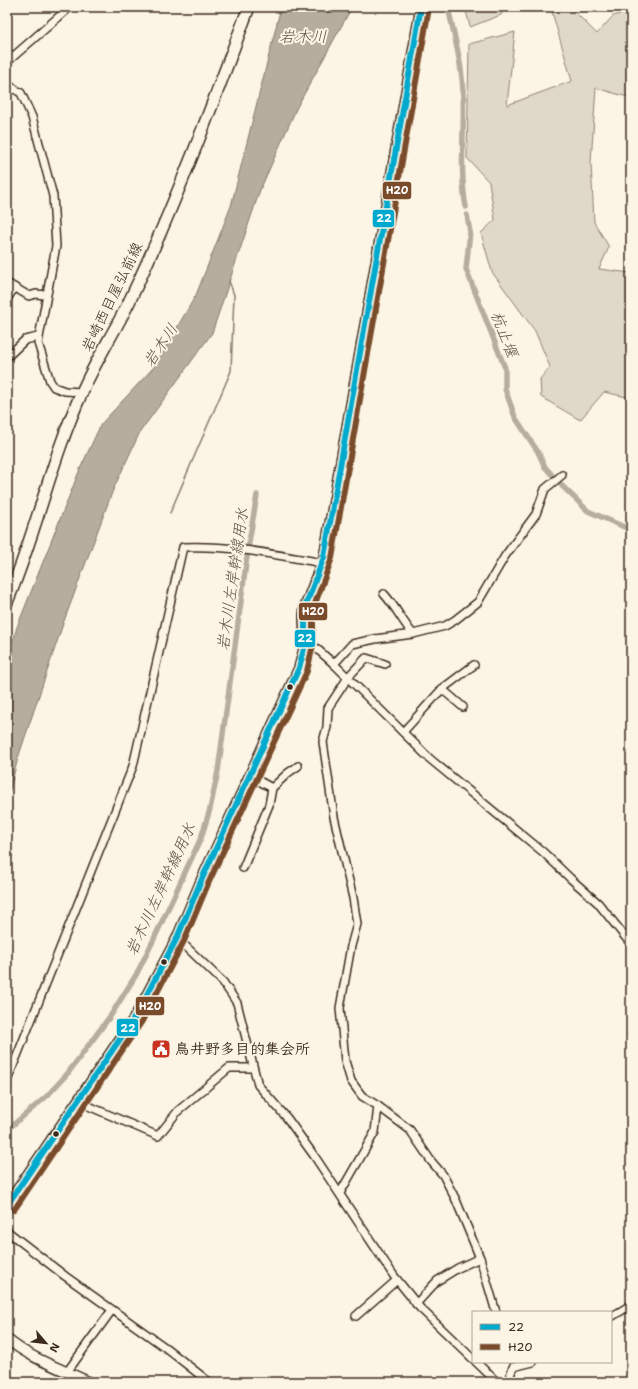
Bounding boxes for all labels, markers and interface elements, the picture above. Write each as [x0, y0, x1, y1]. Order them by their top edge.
water label: 岩木川 [279, 26, 327, 47]
line badge: H20 [382, 181, 412, 200]
text: H20 [386, 183, 409, 198]
line badge: 22 [372, 209, 395, 228]
text: 22 [376, 211, 392, 226]
street label: 岩崎西目屋弘前線 [77, 239, 147, 355]
water label: 杭止堰 [486, 308, 524, 362]
water label: 岩木川 [138, 320, 183, 371]
water label: 岩木川左岸幹線用水 [212, 506, 253, 652]
line badge: H20 [298, 602, 328, 621]
text: H20 [302, 604, 325, 619]
line badge: 22 [294, 629, 316, 648]
text: 22 [297, 631, 313, 646]
unlabelled marker [285, 682, 295, 692]
water label: 岩木川左岸幹線用水 [121, 820, 200, 959]
unlabelled marker [159, 957, 169, 967]
line badge: H20 [135, 996, 165, 1016]
text: H20 [139, 999, 162, 1014]
line badge: 22 [116, 1018, 139, 1037]
text: 22 [120, 1021, 136, 1036]
public building icon: 鳥井野多目的集会所 [150, 1038, 172, 1060]
place label: 鳥井野多目的集会所 [175, 1039, 310, 1059]
unlabelled marker [51, 1129, 61, 1139]
legend [472, 1311, 612, 1363]
text: 22 [508, 1319, 524, 1335]
north arrow [26, 1323, 66, 1363]
text: H20 [508, 1339, 533, 1355]
text: N [46, 1340, 63, 1355]

